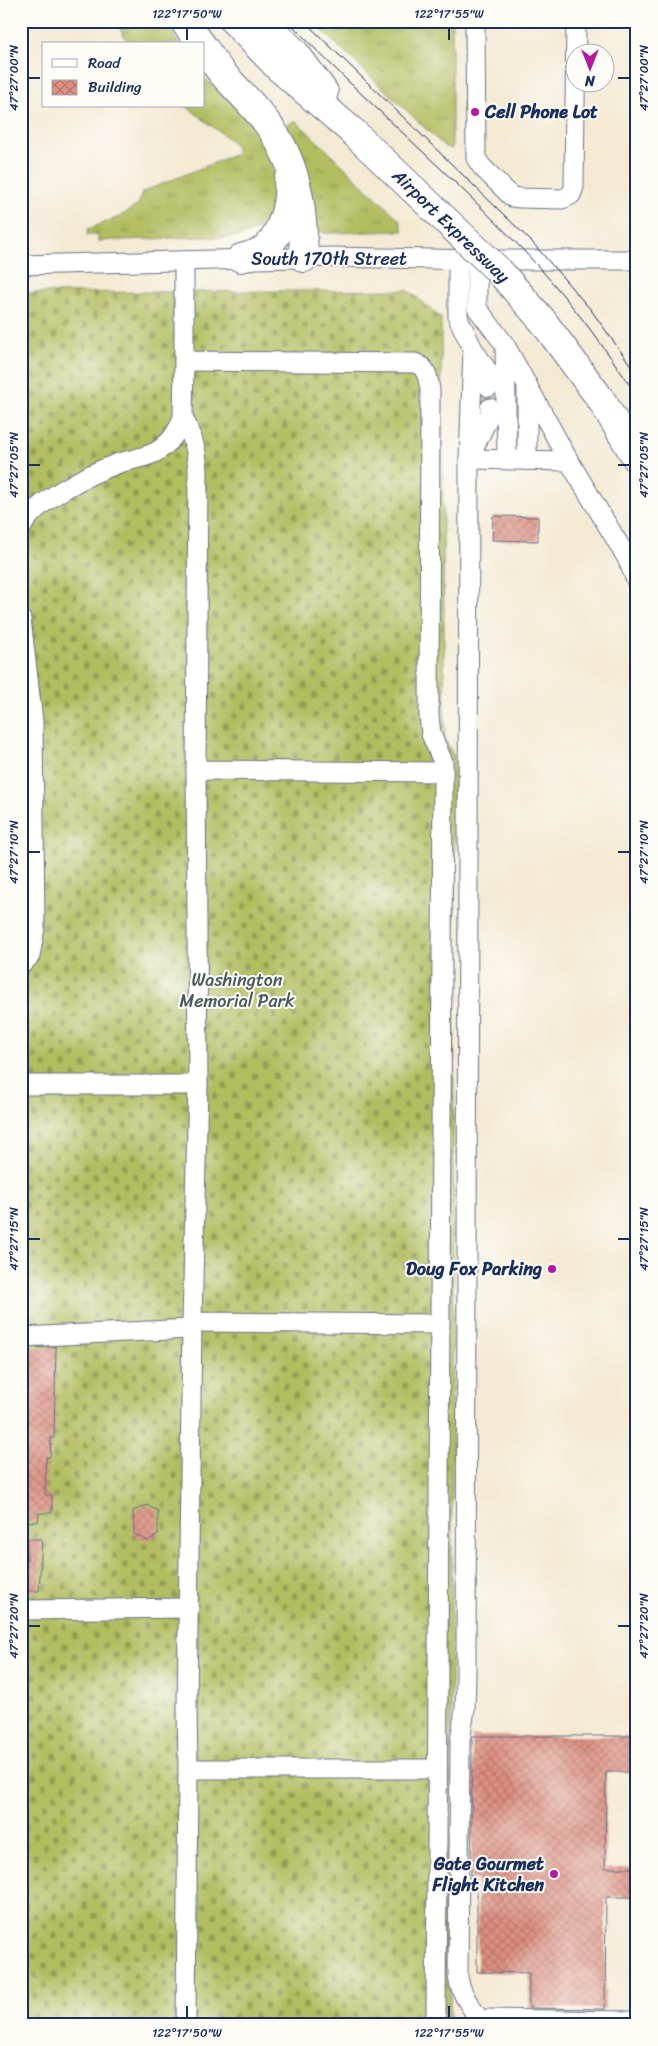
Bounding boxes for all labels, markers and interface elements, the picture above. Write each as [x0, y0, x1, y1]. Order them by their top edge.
text: 122°17'50"W [152, 3, 223, 25]
text: 122°17'55"W [414, 3, 484, 25]
legend [42, 42, 205, 108]
north arrow [566, 42, 616, 92]
text: 47°27'00"N [3, 44, 25, 111]
text: 47°27'00"N [633, 44, 655, 111]
text: Road [88, 50, 121, 76]
text: N [585, 68, 596, 93]
text: Building [88, 74, 142, 100]
place label: Cell Phone Lot [484, 96, 598, 128]
marker: Cell Phone Lot [469, 106, 481, 118]
street label: Airport Expressway [384, 160, 518, 292]
street label: South 170th Street [251, 243, 407, 275]
text: 47°27'05"N [3, 431, 25, 498]
text: 47°27'05"N [633, 431, 655, 498]
text: 47°27'10"N [3, 819, 25, 884]
text: 47°27'10"N [633, 819, 655, 884]
park label: Washington Memorial Park [179, 964, 295, 1017]
text: 47°27'15"N [3, 1207, 25, 1271]
text: 47°27'15"N [633, 1207, 655, 1271]
place label: Doug Fox Parking [406, 1253, 542, 1285]
marker: Doug Fox Parking [546, 1263, 558, 1275]
text: 47°27'20"N [3, 1593, 25, 1659]
text: 47°27'20"N [633, 1593, 655, 1659]
place label: Gate Gourmet Flight Kitchen [431, 1848, 544, 1901]
marker: Gate Gourmet Flight Kitchen [548, 1868, 560, 1880]
text: 122°17'50"W [152, 2022, 223, 2044]
text: 122°17'55"W [414, 2022, 484, 2044]

